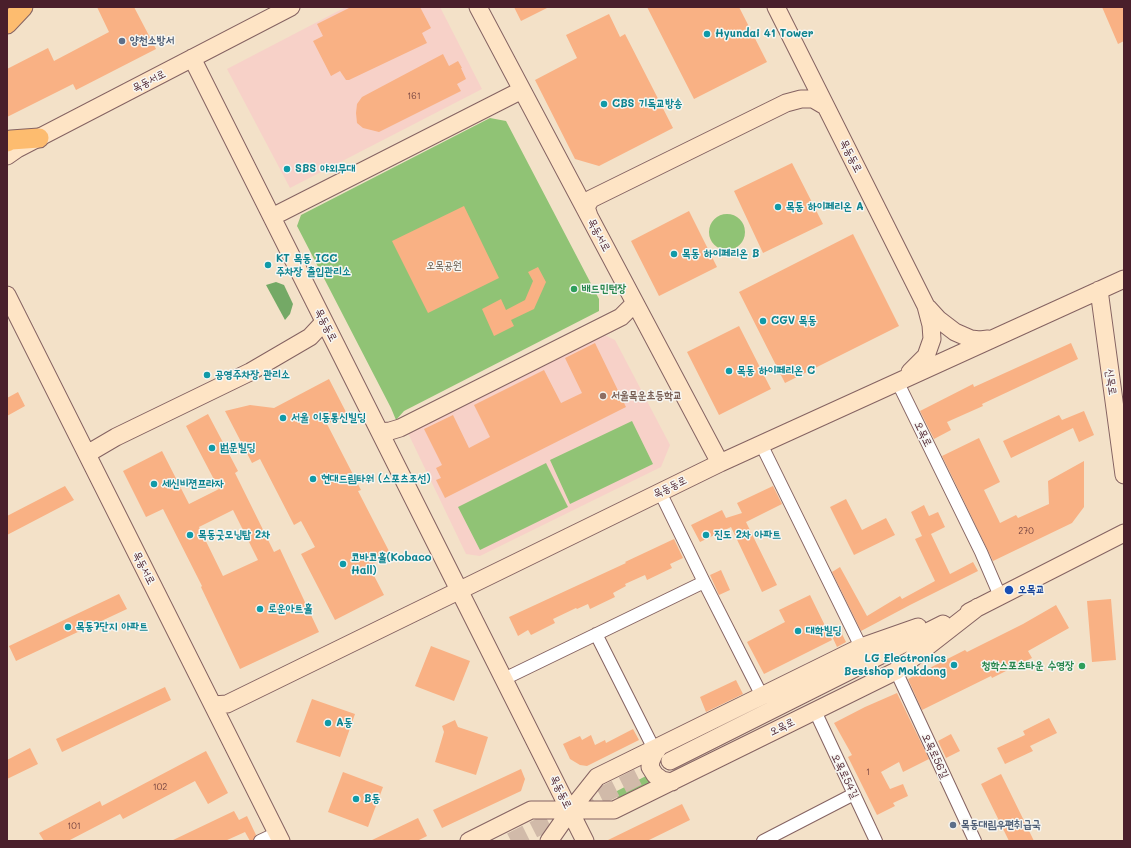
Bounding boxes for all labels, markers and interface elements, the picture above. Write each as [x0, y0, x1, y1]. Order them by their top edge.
place label: Hyundai 41 Tower [715, 27, 814, 41]
marker: Hyundai 41 Tower [702, 29, 712, 39]
place label: 양천소방서 [130, 34, 174, 48]
marker: 양천소방서 [117, 36, 127, 46]
street label: 목동서로 [130, 67, 168, 95]
house number: 161 [407, 91, 421, 101]
place label: CBS 기독교방송 [612, 97, 683, 111]
marker: CBS 기독교방송 [599, 99, 609, 109]
street label: 목동동로 [837, 137, 865, 175]
place label: SBS 야외무대 [295, 162, 356, 176]
marker: SBS 야외무대 [282, 164, 292, 174]
place label: 목동 하이페리온 A [786, 200, 864, 214]
marker: 목동 하이페리온 A [773, 202, 783, 212]
street label: 목동서로 [585, 216, 613, 254]
place label: 목동 하이페리온 B [682, 247, 759, 261]
marker: 목동 하이페리온 B [669, 249, 679, 259]
place label: KT 목동 ICC 주차장 출입관리소 [276, 252, 351, 278]
park label: 오목공원 [426, 259, 462, 273]
marker: KT 목동 ICC 주차장 출입관리소 [263, 260, 273, 270]
place label: 배드민턴장 [582, 282, 626, 296]
marker: 배드민턴장 [569, 284, 579, 294]
street label: 목동동로 [312, 306, 340, 344]
place label: CGV 목동 [771, 314, 817, 328]
marker: CGV 목동 [758, 316, 768, 326]
place label: 목동 하이페리온 C [737, 364, 815, 378]
marker: 목동 하이페리온 C [724, 366, 734, 376]
place label: 공영주차장 관리소 [215, 368, 290, 382]
street label: 신목로 [1103, 368, 1119, 396]
marker: 공영주차장 관리소 [202, 370, 212, 380]
place label: 서울목운초등학교 [611, 389, 682, 403]
marker: 서울목운초등학교 [598, 391, 608, 401]
place label: 서울 이동통신빌딩 [291, 411, 366, 425]
marker: 서울 이동통신빌딩 [278, 413, 288, 423]
street label: 오목로 [911, 419, 935, 449]
place label: 범문빌딩 [220, 441, 255, 455]
marker: 범문빌딩 [207, 443, 217, 453]
place label: 현대드림타워 (스포츠조선) [321, 472, 431, 486]
street label: 목동동로 [651, 473, 689, 501]
marker: 현대드림타워 (스포츠조선) [308, 474, 318, 484]
place label: 세신비젼프라자 [162, 477, 224, 491]
marker: 세신비젼프라자 [149, 479, 159, 489]
house number: 270 [1018, 526, 1034, 536]
place label: 목동굿모닝탑 2차 [198, 528, 270, 542]
place label: 진도 2차 아파트 [714, 528, 781, 542]
marker: 목동굿모닝탑 2차 [185, 530, 195, 540]
marker: 진도 2차 아파트 [701, 530, 711, 540]
street label: 목동서로 [130, 549, 158, 587]
place label: 코바코홀(Kobaco Hall) [351, 551, 431, 577]
marker: 코바코홀(Kobaco Hall) [338, 559, 348, 569]
place label: 오목교 [1018, 583, 1045, 597]
marker: 오목교 [1003, 584, 1015, 596]
place label: 로운아트홀 [268, 602, 312, 616]
marker: 로운아트홀 [255, 604, 265, 614]
place label: 목동7단지 아파트 [76, 620, 148, 634]
marker: 목동7단지 아파트 [63, 622, 73, 632]
place label: 대학빌딩 [806, 624, 841, 638]
marker: 대학빌딩 [793, 626, 803, 636]
place label: LG Electronics Bestshop Mokdong [844, 652, 946, 678]
place label: 청학스포츠타운 수영장 [982, 659, 1074, 673]
marker: LG Electronics Bestshop Mokdong [949, 660, 959, 670]
marker: 청학스포츠타운 수영장 [1077, 661, 1087, 671]
street label: 오목로 [767, 715, 797, 739]
place label: A동 [336, 716, 353, 730]
marker: A동 [323, 718, 333, 728]
street label: 오목로56길 [919, 731, 951, 781]
street label: 오목로54길 [828, 751, 862, 801]
house number: 1 [866, 767, 870, 777]
street label: 목동동로 [547, 773, 575, 811]
house number: 102 [153, 782, 167, 792]
place label: B동 [364, 792, 380, 806]
marker: B동 [351, 794, 361, 804]
place label: 목동대림우편취급국 [961, 818, 1041, 832]
marker: 목동대림우편취급국 [948, 820, 958, 830]
house number: 101 [67, 821, 81, 831]

